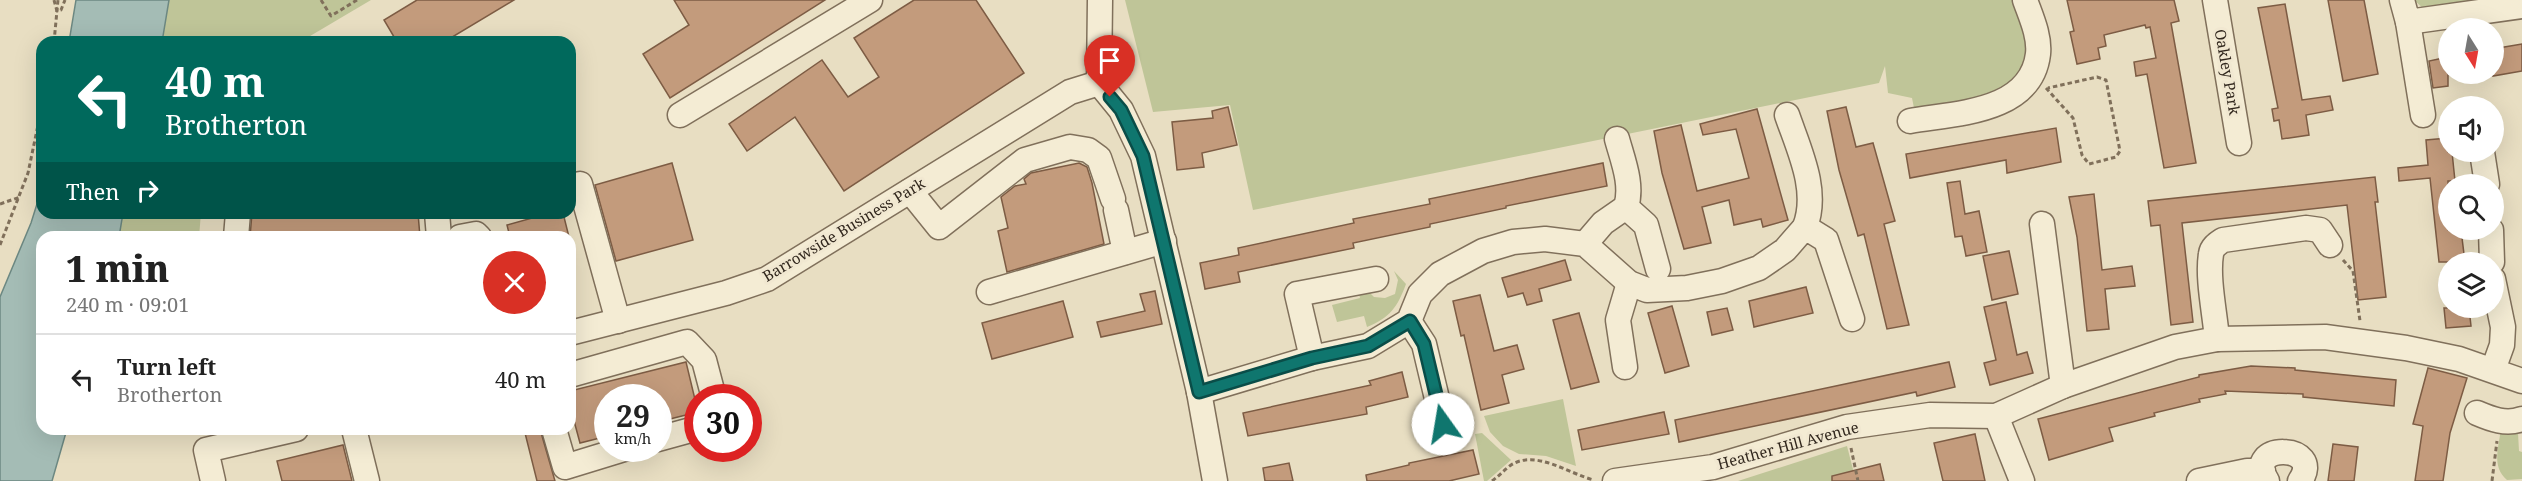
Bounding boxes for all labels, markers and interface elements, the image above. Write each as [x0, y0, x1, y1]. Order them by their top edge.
north arrow [2438, 18, 2504, 84]
map controls [2438, 18, 2504, 318]
street label: Oakley Park [2211, 27, 2245, 116]
pin [1084, 35, 1135, 97]
icon: arrive [1093, 44, 1126, 77]
text: 40 m [165, 52, 265, 109]
icon: left [66, 60, 144, 138]
button: sound [2438, 96, 2504, 162]
text: Brotherton [165, 106, 307, 143]
street label: Barrowside Business Park [759, 173, 929, 286]
icon: right [131, 174, 164, 207]
button: search [2438, 174, 2504, 240]
text: Then [66, 176, 119, 206]
text: 1 min [66, 244, 169, 293]
button: close [483, 251, 546, 314]
button: layers [2438, 252, 2504, 318]
text: 240 m · 09:01 [66, 291, 189, 318]
text: Turn left [117, 351, 216, 381]
icon: left [66, 363, 99, 396]
text: 40 m [495, 364, 546, 394]
text: Brotherton [117, 381, 222, 408]
speed limit sign: 30 [684, 384, 762, 462]
position arrow [1411, 392, 1475, 456]
text: 29 [616, 395, 650, 436]
street label: Heather Hill Avenue [1715, 417, 1861, 474]
text: km/h [615, 428, 651, 448]

